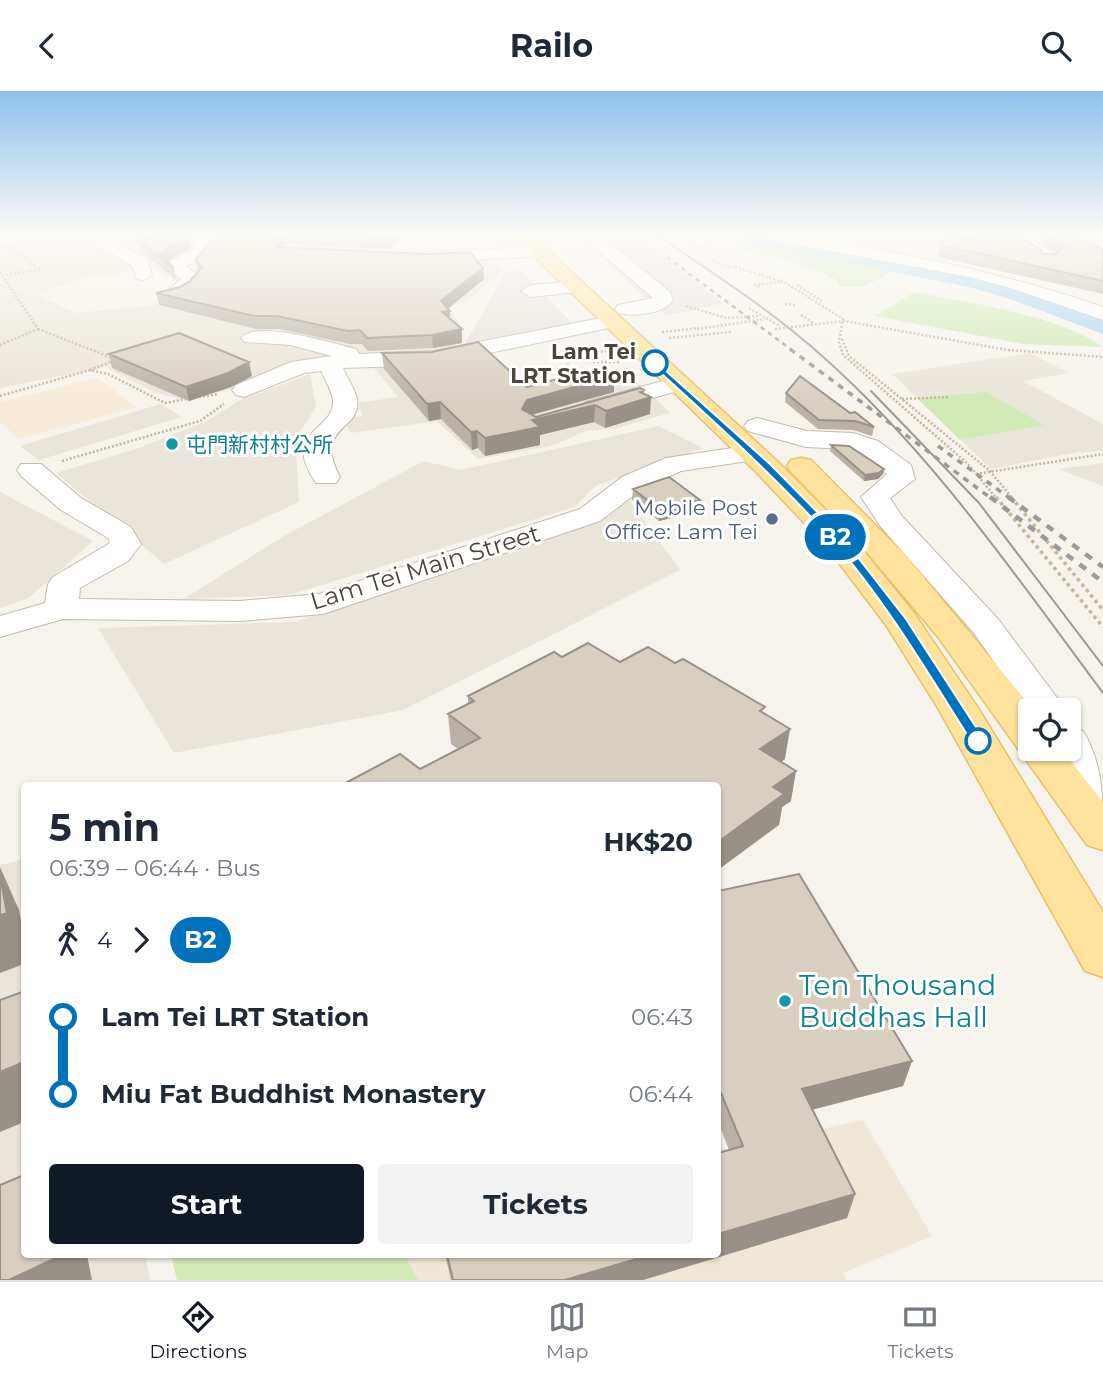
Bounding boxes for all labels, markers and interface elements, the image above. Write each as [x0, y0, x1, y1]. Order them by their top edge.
text: Railo [510, 26, 593, 65]
icon: back [28, 27, 66, 65]
icon: search [1037, 27, 1075, 65]
place label: Lam Tei LRT Station [510, 339, 636, 388]
marker: Lam Tei LRT Station [642, 350, 668, 376]
place label: 屯門新村村公所 [186, 432, 333, 457]
marker: 屯門新村村公所 [164, 436, 180, 452]
place label: Mobile Post Office: Lam Tei [604, 495, 758, 544]
marker: Mobile Post Office: Lam Tei [764, 511, 780, 527]
line badge: B2 [804, 514, 866, 560]
street label: Lam Tei Main Street [307, 518, 543, 616]
text: B2 [819, 522, 851, 551]
map controls [1018, 698, 1081, 761]
button: locate [1018, 698, 1081, 761]
unlabelled marker [965, 728, 991, 754]
text: 5 min [49, 804, 160, 851]
text: HK$20 [604, 826, 693, 858]
text: 06:39 – 06:44 · Bus [49, 854, 260, 882]
icon: walk [49, 921, 87, 959]
icon: forward [122, 921, 160, 959]
text: B2 [184, 925, 217, 954]
text: 4 [97, 926, 112, 954]
place label: Ten Thousand Buddhas Hall [799, 968, 996, 1034]
marker: Ten Thousand Buddhas Hall [777, 993, 793, 1009]
text: Lam Tei LRT Station [101, 1001, 369, 1033]
text: 06:43 [631, 1003, 693, 1031]
text: Miu Fat Buddhist Monastery [101, 1078, 486, 1110]
text: 06:44 [628, 1080, 693, 1108]
button: Start [49, 1164, 364, 1244]
button: Tickets [378, 1164, 693, 1244]
tab: Directions [150, 1298, 247, 1363]
tab: Map [546, 1298, 588, 1363]
tab: Tickets [887, 1298, 953, 1363]

